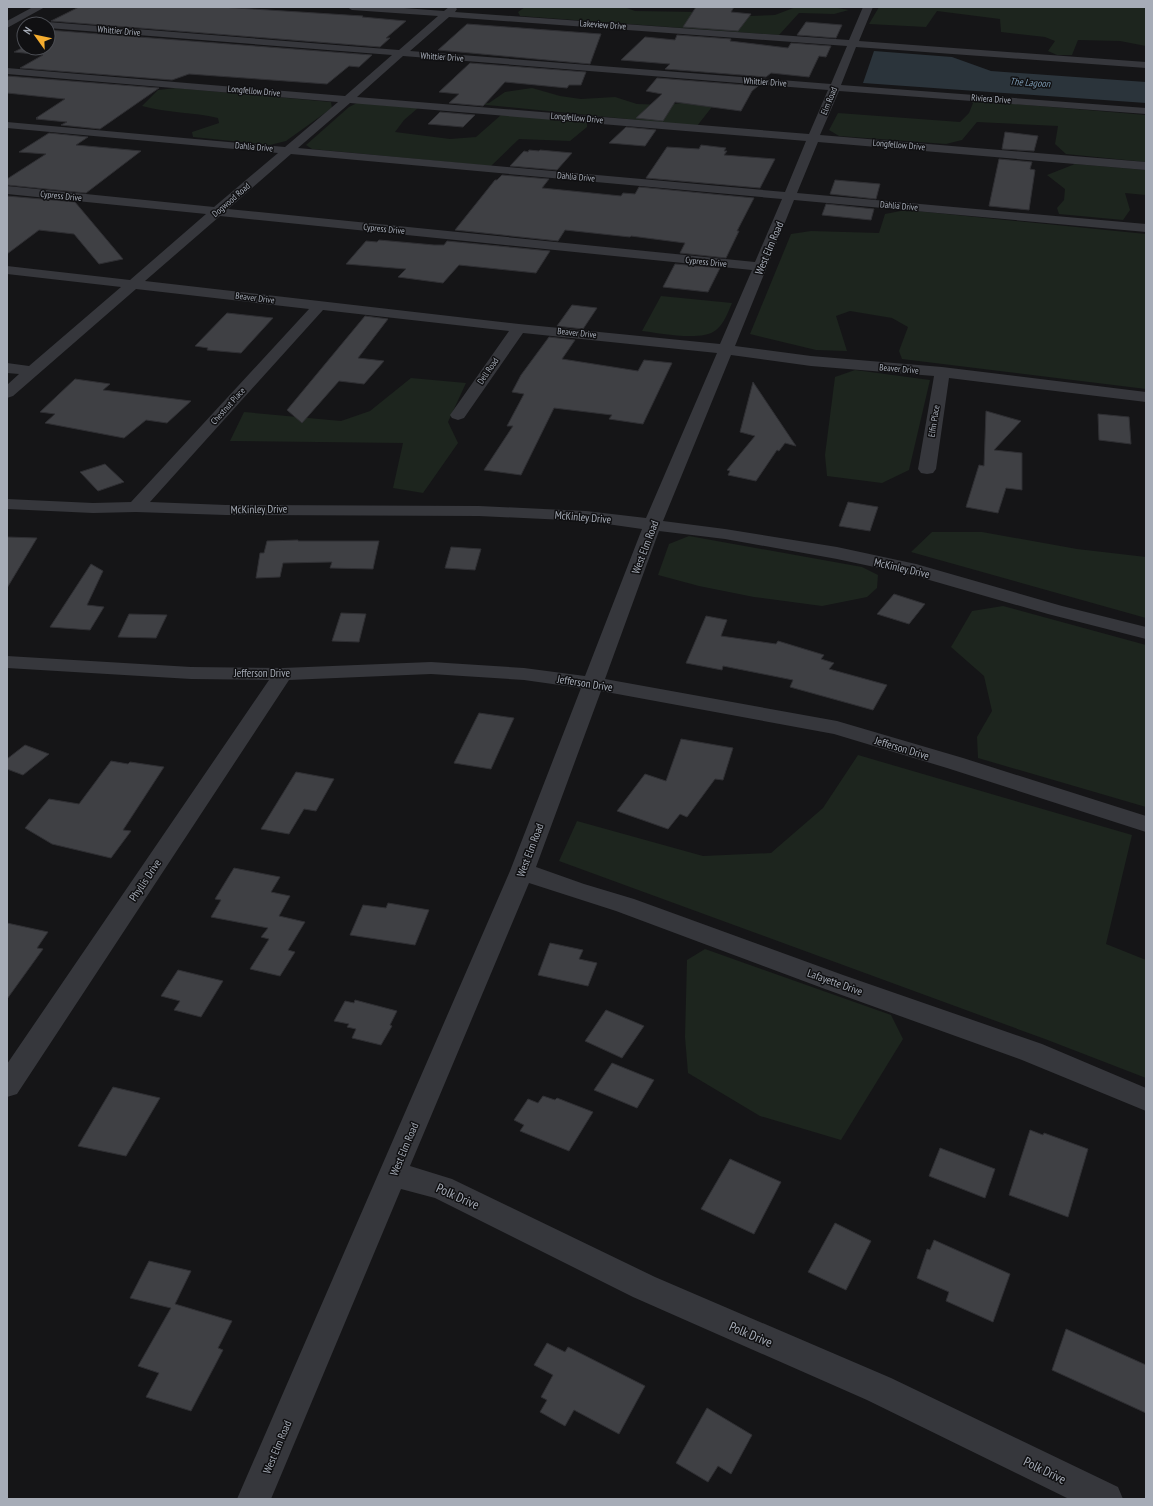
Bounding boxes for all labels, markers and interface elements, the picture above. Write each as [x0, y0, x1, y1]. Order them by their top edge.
north arrow [16, 16, 56, 56]
street label: Lakeview Drive [579, 17, 627, 32]
street label: Whittier Drive [97, 23, 141, 38]
text: N [20, 24, 35, 37]
street label: Whittier Drive [420, 50, 464, 64]
street label: Whittier Drive [743, 75, 787, 89]
water label: The Lagoon [1009, 75, 1051, 90]
street label: Longfellow Drive [227, 83, 281, 98]
street label: Elm Road [818, 85, 839, 116]
street label: Riviera Drive [971, 92, 1012, 105]
street label: Longfellow Drive [550, 110, 604, 125]
street label: Longfellow Drive [872, 137, 926, 152]
street label: Dahlia Drive [235, 139, 274, 154]
street label: Dahlia Drive [557, 169, 596, 184]
street label: Dogwood Road [209, 180, 252, 219]
street label: Cypress Drive [40, 188, 83, 203]
street label: Dahlia Drive [880, 198, 919, 213]
street label: West Elm Road [752, 219, 787, 277]
street label: Cypress Drive [363, 221, 406, 236]
street label: Cypress Drive [685, 254, 728, 269]
street label: Beaver Drive [235, 290, 276, 305]
street label: Beaver Drive [557, 325, 598, 340]
street label: Dell Road [475, 355, 501, 386]
street label: Beaver Drive [879, 361, 919, 376]
street label: Chestnut Place [208, 385, 247, 426]
street label: Elfin Place [926, 404, 942, 438]
street label: McKinley Drive [231, 501, 288, 516]
street label: McKinley Drive [554, 508, 612, 526]
street label: West Elm Road [628, 518, 662, 576]
street label: McKinley Drive [873, 555, 932, 581]
street label: Jefferson Drive [233, 666, 290, 680]
street label: Jefferson Drive [555, 672, 614, 694]
street label: Jefferson Drive [872, 733, 931, 763]
street label: West Elm Road [513, 821, 547, 879]
street label: Phyllis Drive [126, 856, 164, 904]
street label: Lafayette Drive [806, 966, 865, 999]
street label: West Elm Road [387, 1120, 422, 1178]
street label: Polk Drive [434, 1179, 482, 1213]
street label: Polk Drive [727, 1318, 775, 1351]
street label: West Elm Road [260, 1418, 295, 1476]
street label: Polk Drive [1021, 1453, 1069, 1488]

